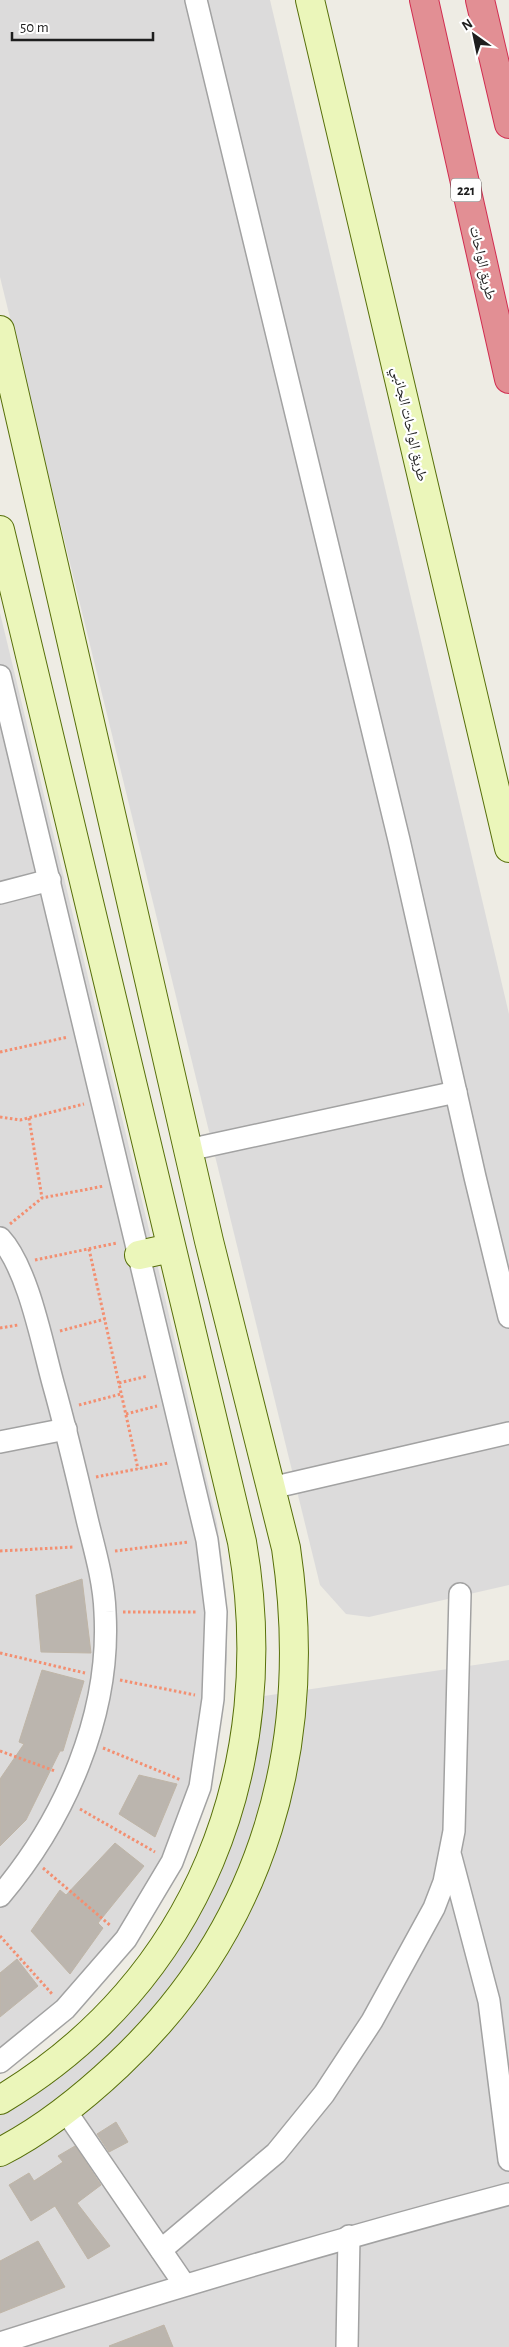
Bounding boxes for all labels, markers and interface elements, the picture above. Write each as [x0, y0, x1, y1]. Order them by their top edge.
scale bar [12, 10, 154, 42]
north arrow [449, 10, 499, 60]
text: N [460, 16, 475, 33]
text: 50 m [20, 20, 49, 35]
road number: 221 [451, 178, 481, 202]
street label: طريق الواحات [465, 225, 498, 302]
street label: طريق الواحات الجانبي [385, 365, 430, 484]

